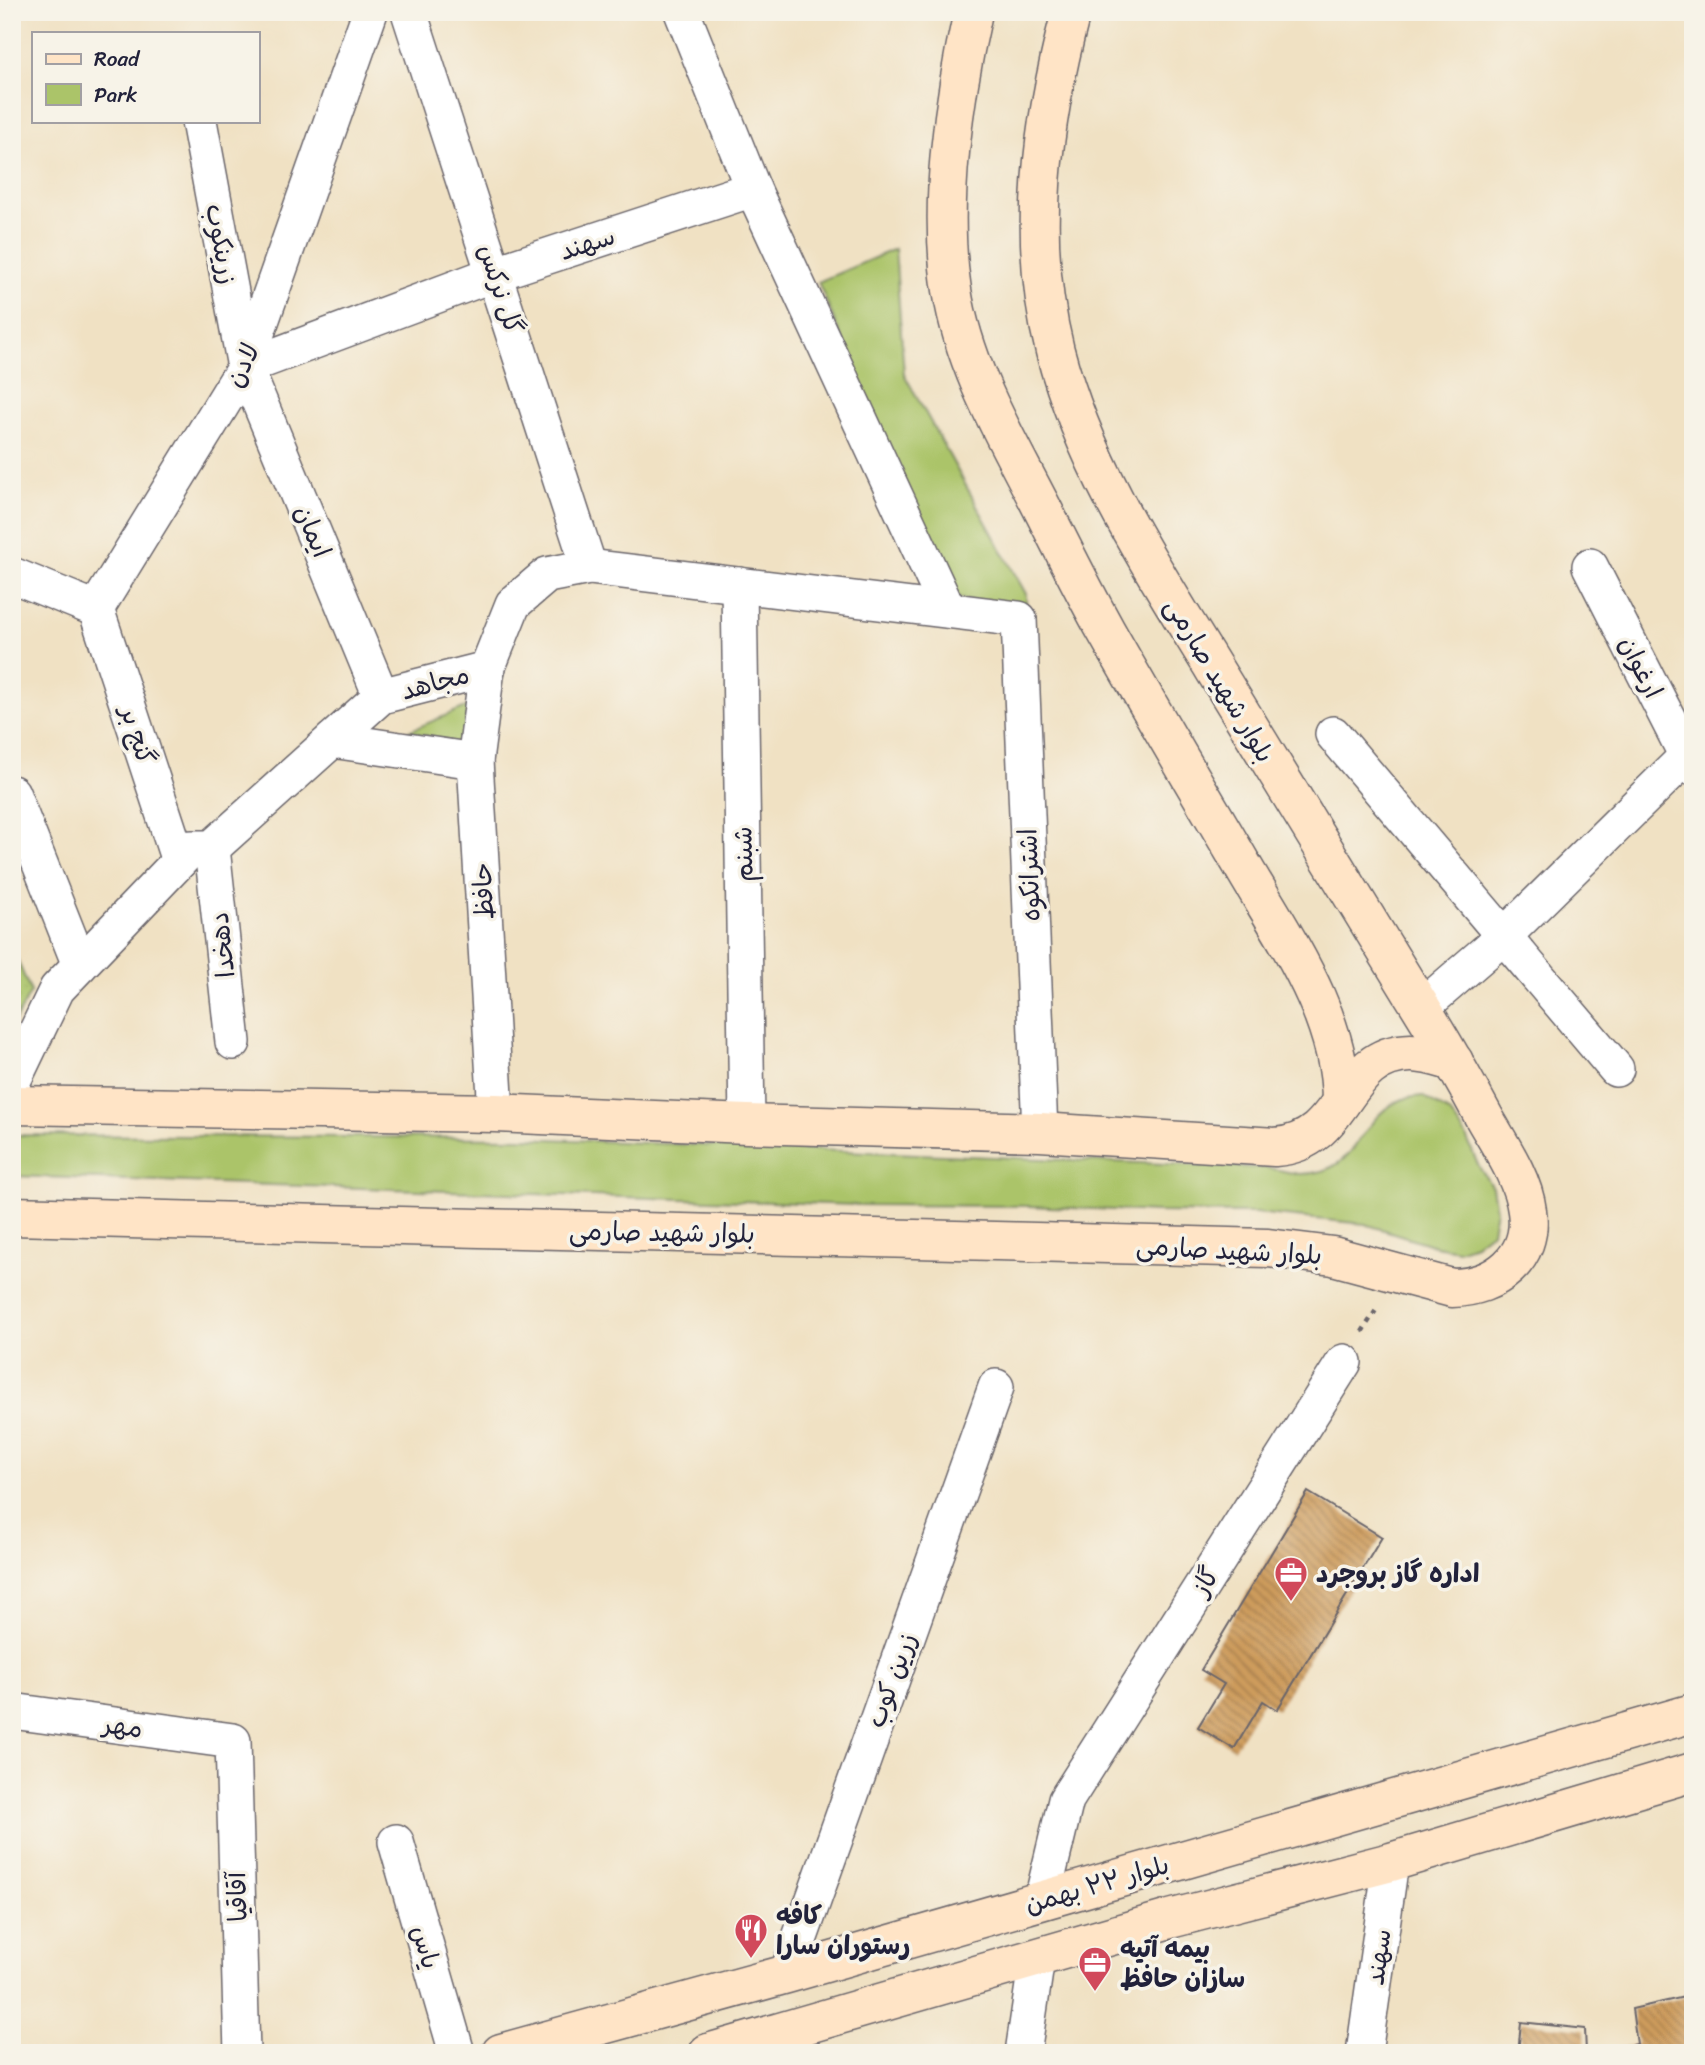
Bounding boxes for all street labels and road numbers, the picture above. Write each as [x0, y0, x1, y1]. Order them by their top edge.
street label: زرینکوب [192, 200, 252, 288]
street label: سهند [553, 212, 621, 274]
street label: گل نرکس [465, 238, 537, 340]
street label: لادن [211, 335, 273, 395]
street label: ایمان [281, 497, 345, 565]
street label: بلوار شهید صارمی [1152, 588, 1288, 772]
street label: ارغوان [1606, 628, 1676, 706]
street label: مجاهد [396, 651, 474, 713]
street label: گنج بر [106, 697, 169, 771]
street label: شبنم [720, 826, 766, 882]
street label: اشترانکوه [1004, 828, 1054, 922]
street label: حافظ [459, 861, 507, 921]
street label: دهخدا [196, 910, 248, 980]
street label: بلوار شهید صارمی [569, 1207, 755, 1257]
street label: بلوار شهید صارمی [1135, 1222, 1323, 1278]
street label: گاز [1177, 1557, 1232, 1607]
street label: زرین کوب [852, 1626, 930, 1734]
street label: مهر [98, 1700, 146, 1752]
street label: بلوار ۲۲ بهمن [1019, 1841, 1175, 1927]
street label: آقاقیا [213, 1870, 261, 1923]
street label: یاس [398, 1920, 454, 1974]
street label: سهند [1351, 1926, 1405, 1988]

